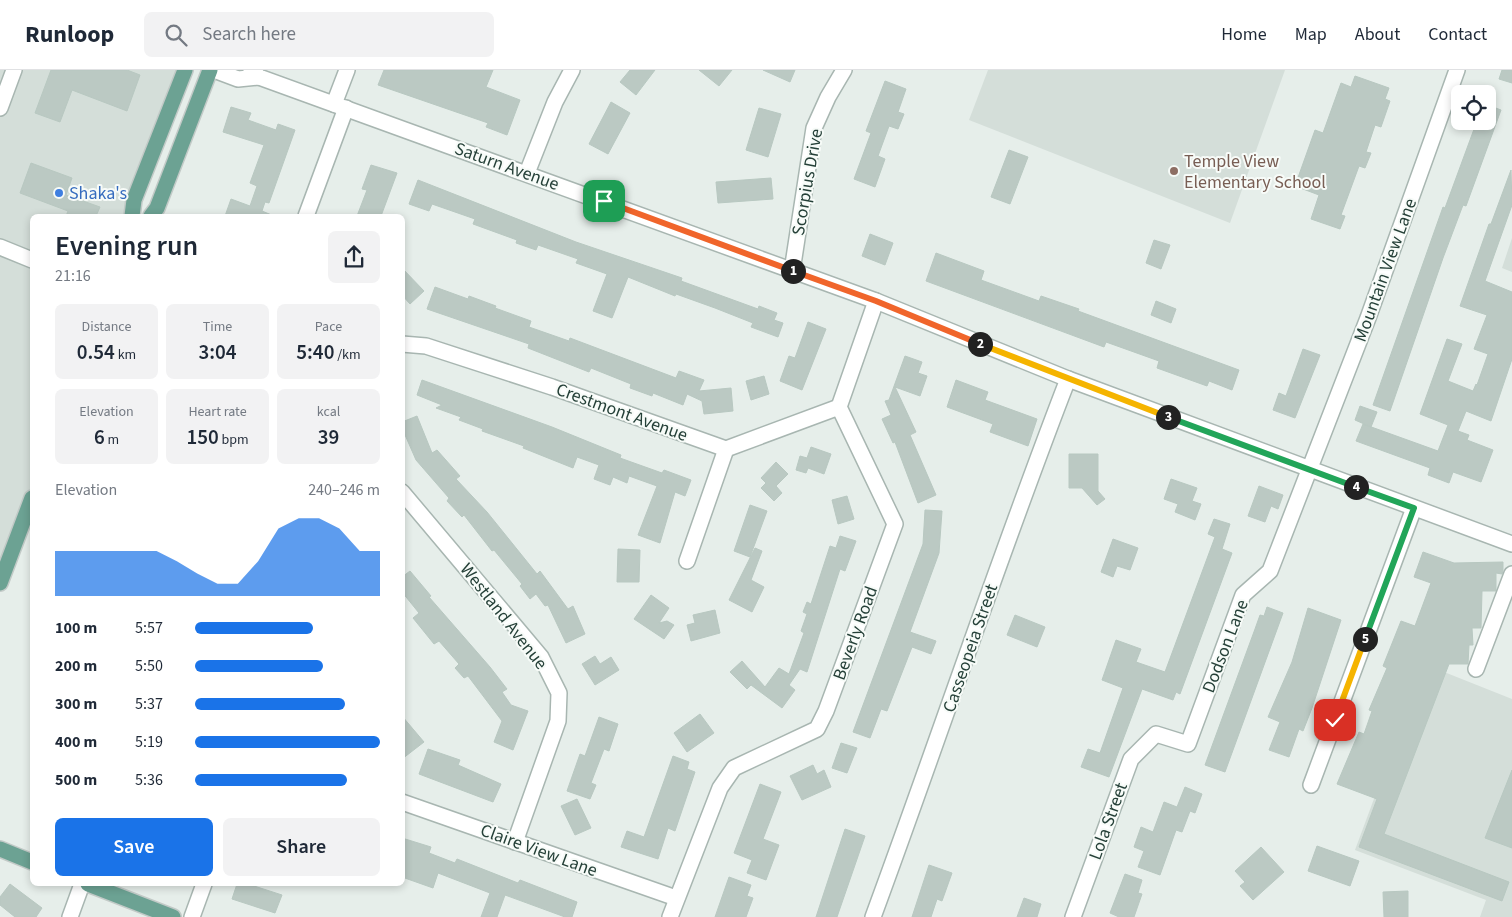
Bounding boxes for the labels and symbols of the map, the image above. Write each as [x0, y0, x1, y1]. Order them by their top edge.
street label: Scorpius Drive [786, 127, 829, 237]
street label: Saturn Avenue [451, 136, 563, 197]
place label: Temple View Elementary School [1184, 149, 1326, 195]
marker: Temple View Elementary School [1168, 165, 1180, 177]
pin [583, 180, 625, 222]
place label: Shaka's [69, 181, 127, 206]
marker: Shaka's [53, 187, 65, 199]
street label: Mountain View Lane [1348, 195, 1423, 345]
pin: 1 [780, 258, 806, 284]
pin: 2 [968, 332, 992, 356]
street label: Crestmont Avenue [553, 377, 691, 448]
pin: 3 [1156, 404, 1180, 430]
pin: 4 [1344, 474, 1368, 500]
street label: Westland Avenue [454, 558, 553, 675]
street label: Casseopeia Street [937, 581, 1004, 716]
street label: Beverly Road [827, 583, 884, 684]
street label: Dodson Lane [1196, 596, 1255, 696]
pin: 5 [1352, 626, 1378, 652]
pin [1314, 699, 1356, 741]
street label: Lola Street [1083, 779, 1134, 863]
street label: Claire View Lane [477, 818, 601, 883]

